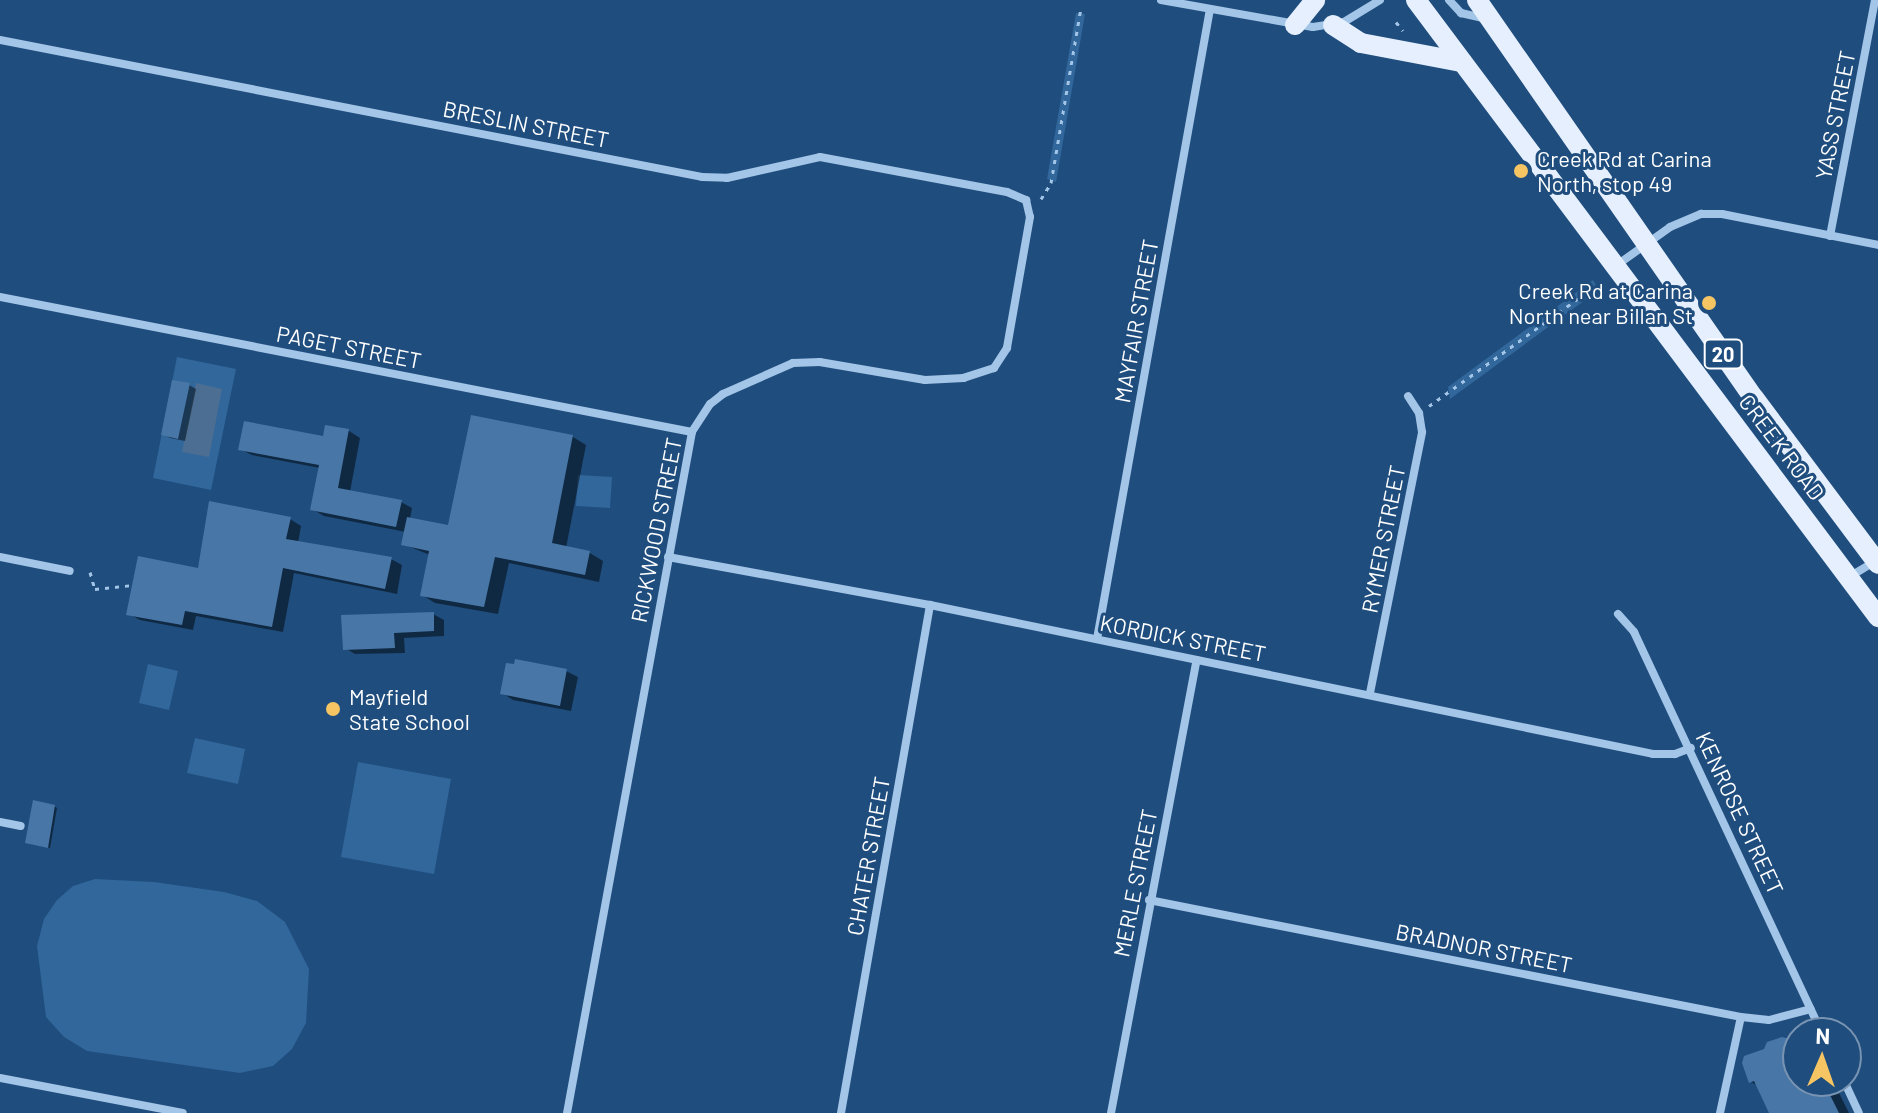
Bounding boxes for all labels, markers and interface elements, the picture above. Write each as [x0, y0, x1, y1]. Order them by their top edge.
street label: YASS STREET [1810, 48, 1860, 182]
street label: BRESLIN STREET [441, 95, 611, 153]
place label: Creek Rd at Carina North, stop 49 [1537, 145, 1712, 196]
marker: Creek Rd at Carina North, stop 49 [1512, 162, 1530, 180]
street label: MAYFAIR STREET [1109, 237, 1163, 405]
place label: Creek Rd at Carina North near Billan St [1509, 277, 1693, 328]
marker: Creek Rd at Carina North near Billan St [1700, 294, 1718, 312]
street label: PAGET STREET [274, 320, 424, 374]
road number: 20 [1703, 338, 1743, 370]
street label: CREEK ROAD [1734, 389, 1830, 505]
street label: RICKWOOD STREET [625, 435, 687, 625]
street label: RYMER STREET [1356, 463, 1410, 615]
street label: KORDICK STREET [1098, 609, 1268, 667]
place label: Mayfield State School [349, 683, 470, 734]
marker: Mayfield State School [324, 700, 342, 718]
street label: KENROSE STREET [1691, 727, 1789, 899]
street label: CHATER STREET [841, 774, 895, 938]
street label: MERLE STREET [1108, 807, 1162, 959]
street label: BRADNOR STREET [1394, 918, 1574, 978]
north arrow [1782, 1017, 1862, 1097]
text: N [1815, 1022, 1831, 1048]

